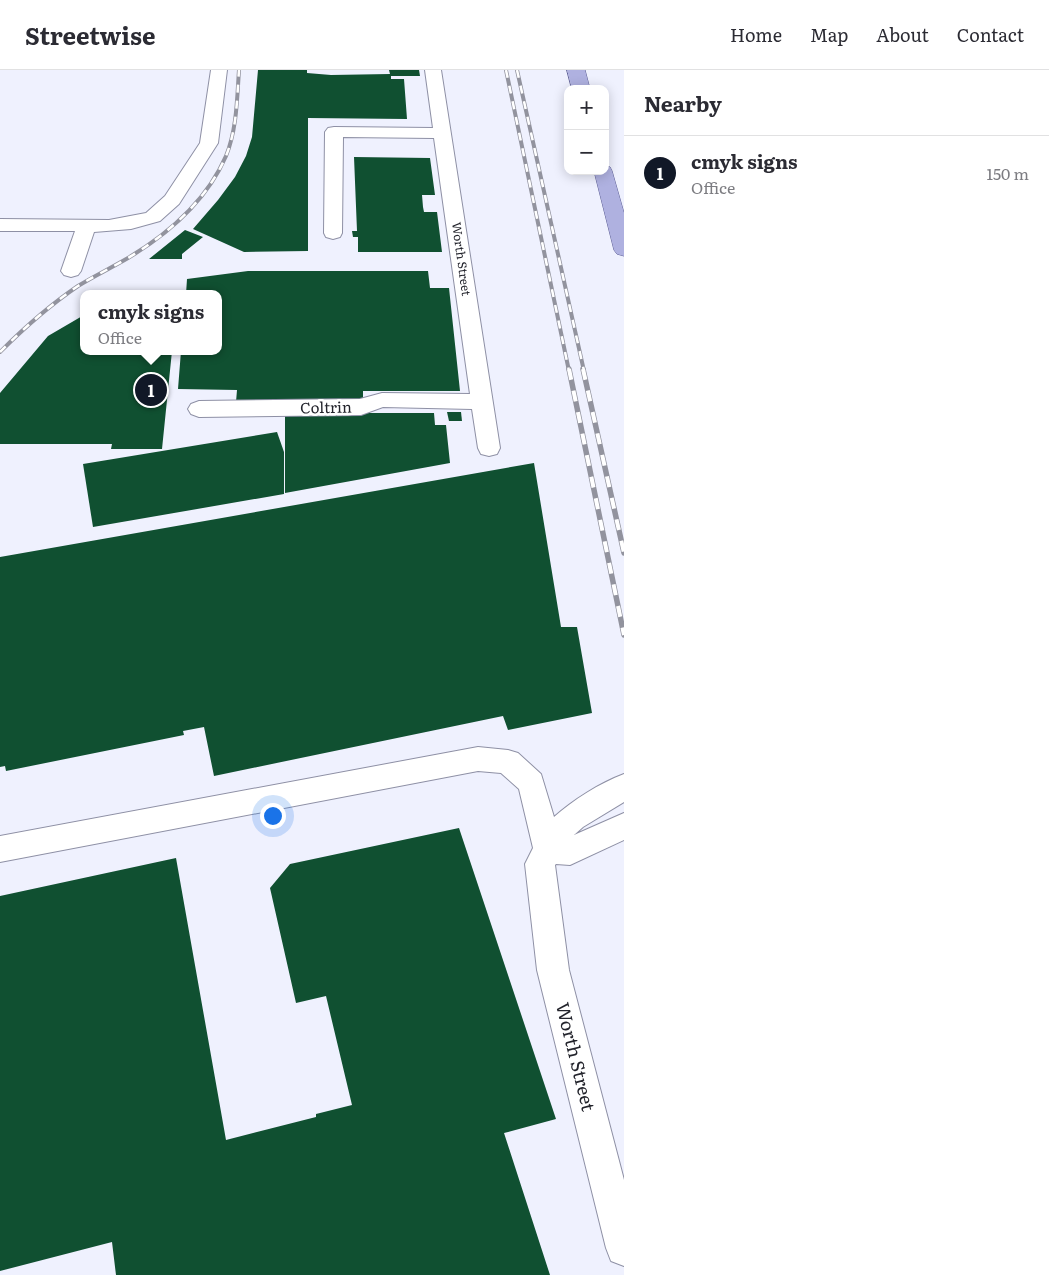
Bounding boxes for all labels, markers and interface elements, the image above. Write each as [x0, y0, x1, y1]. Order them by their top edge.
text: Streetwise [25, 17, 155, 52]
text: Home [730, 21, 782, 48]
text: Map [810, 21, 848, 48]
text: About [876, 21, 929, 48]
text: Contact [957, 21, 1024, 48]
map controls [564, 85, 609, 175]
button: + [564, 85, 609, 130]
text: Nearby [644, 87, 722, 118]
button: − [564, 130, 609, 175]
text: cmyk signs [691, 147, 798, 175]
text: 1 [657, 161, 663, 185]
text: 150 m [986, 161, 1029, 185]
text: Office [691, 175, 735, 199]
street label: Worth Street [448, 221, 476, 297]
popup [80, 290, 222, 355]
text: cmyk signs [98, 297, 204, 325]
text: Office [98, 325, 142, 349]
pin: 1 [135, 371, 167, 409]
street label: Coltrin [300, 395, 352, 418]
your location [260, 803, 286, 829]
street label: Worth Street [550, 999, 603, 1115]

